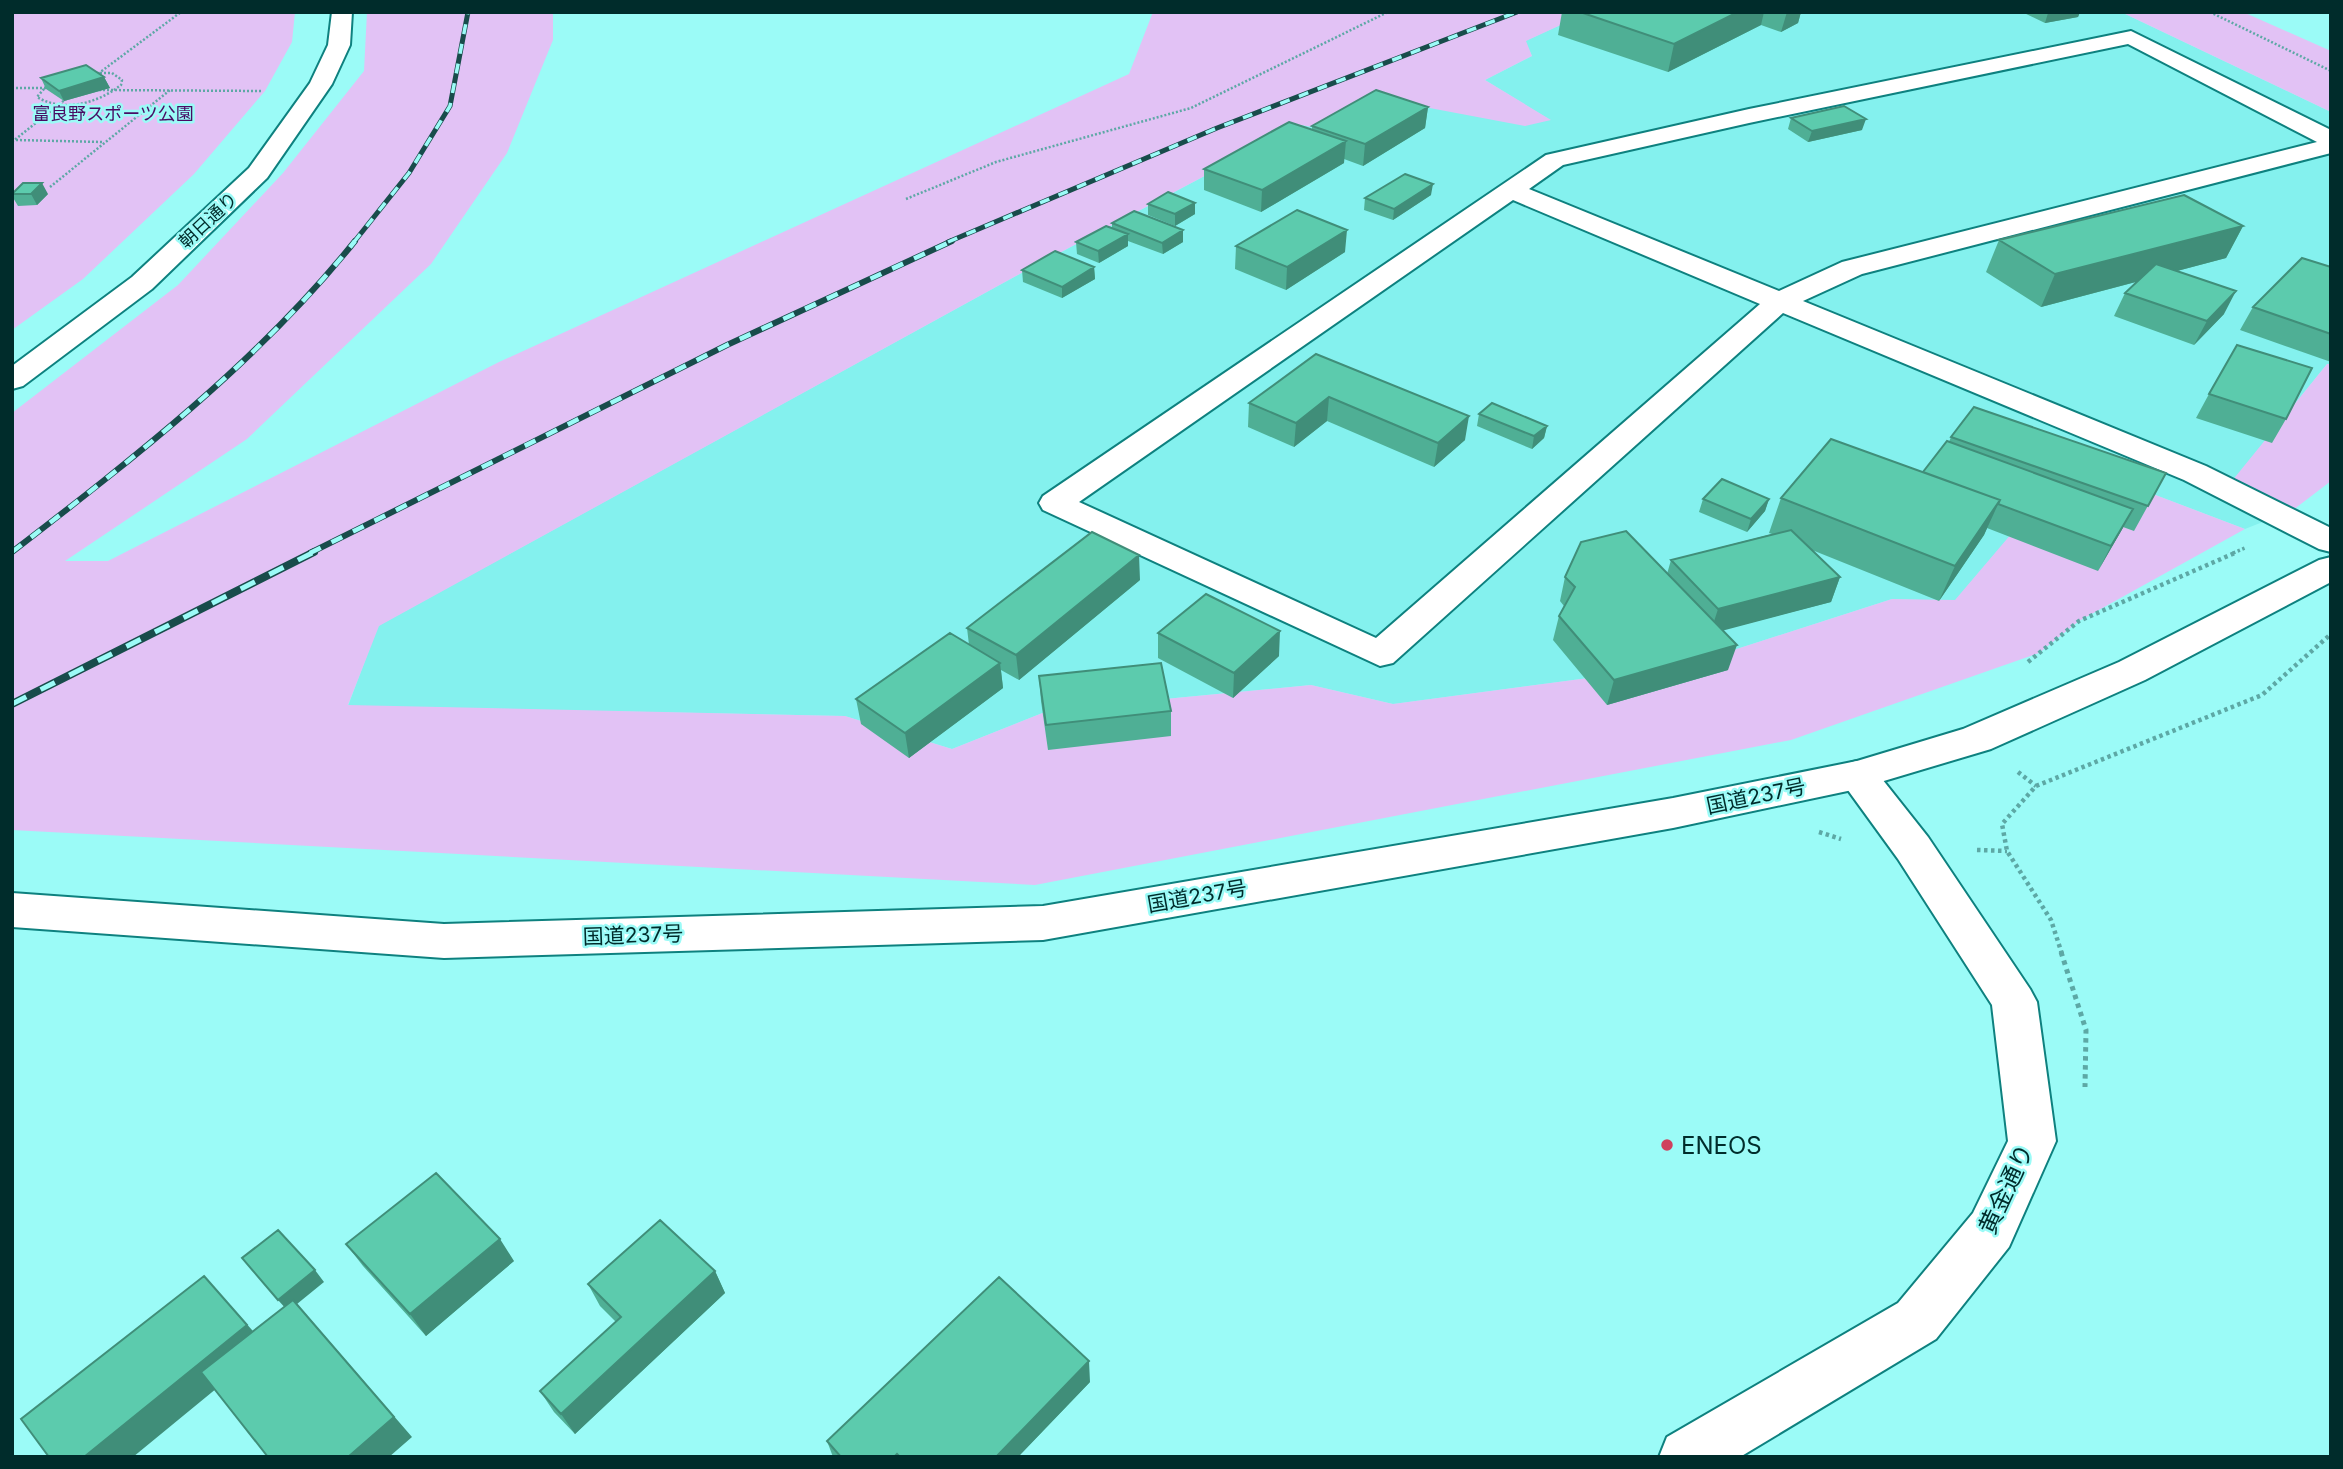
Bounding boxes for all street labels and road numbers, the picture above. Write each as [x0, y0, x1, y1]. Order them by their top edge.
street label: 朝日通り [175, 188, 241, 252]
street label: 国道237号 [1704, 773, 1808, 819]
street label: 国道237号 [1145, 875, 1249, 917]
street label: 国道237号 [582, 921, 684, 949]
street label: 黄金通り [1973, 1139, 2039, 1239]

